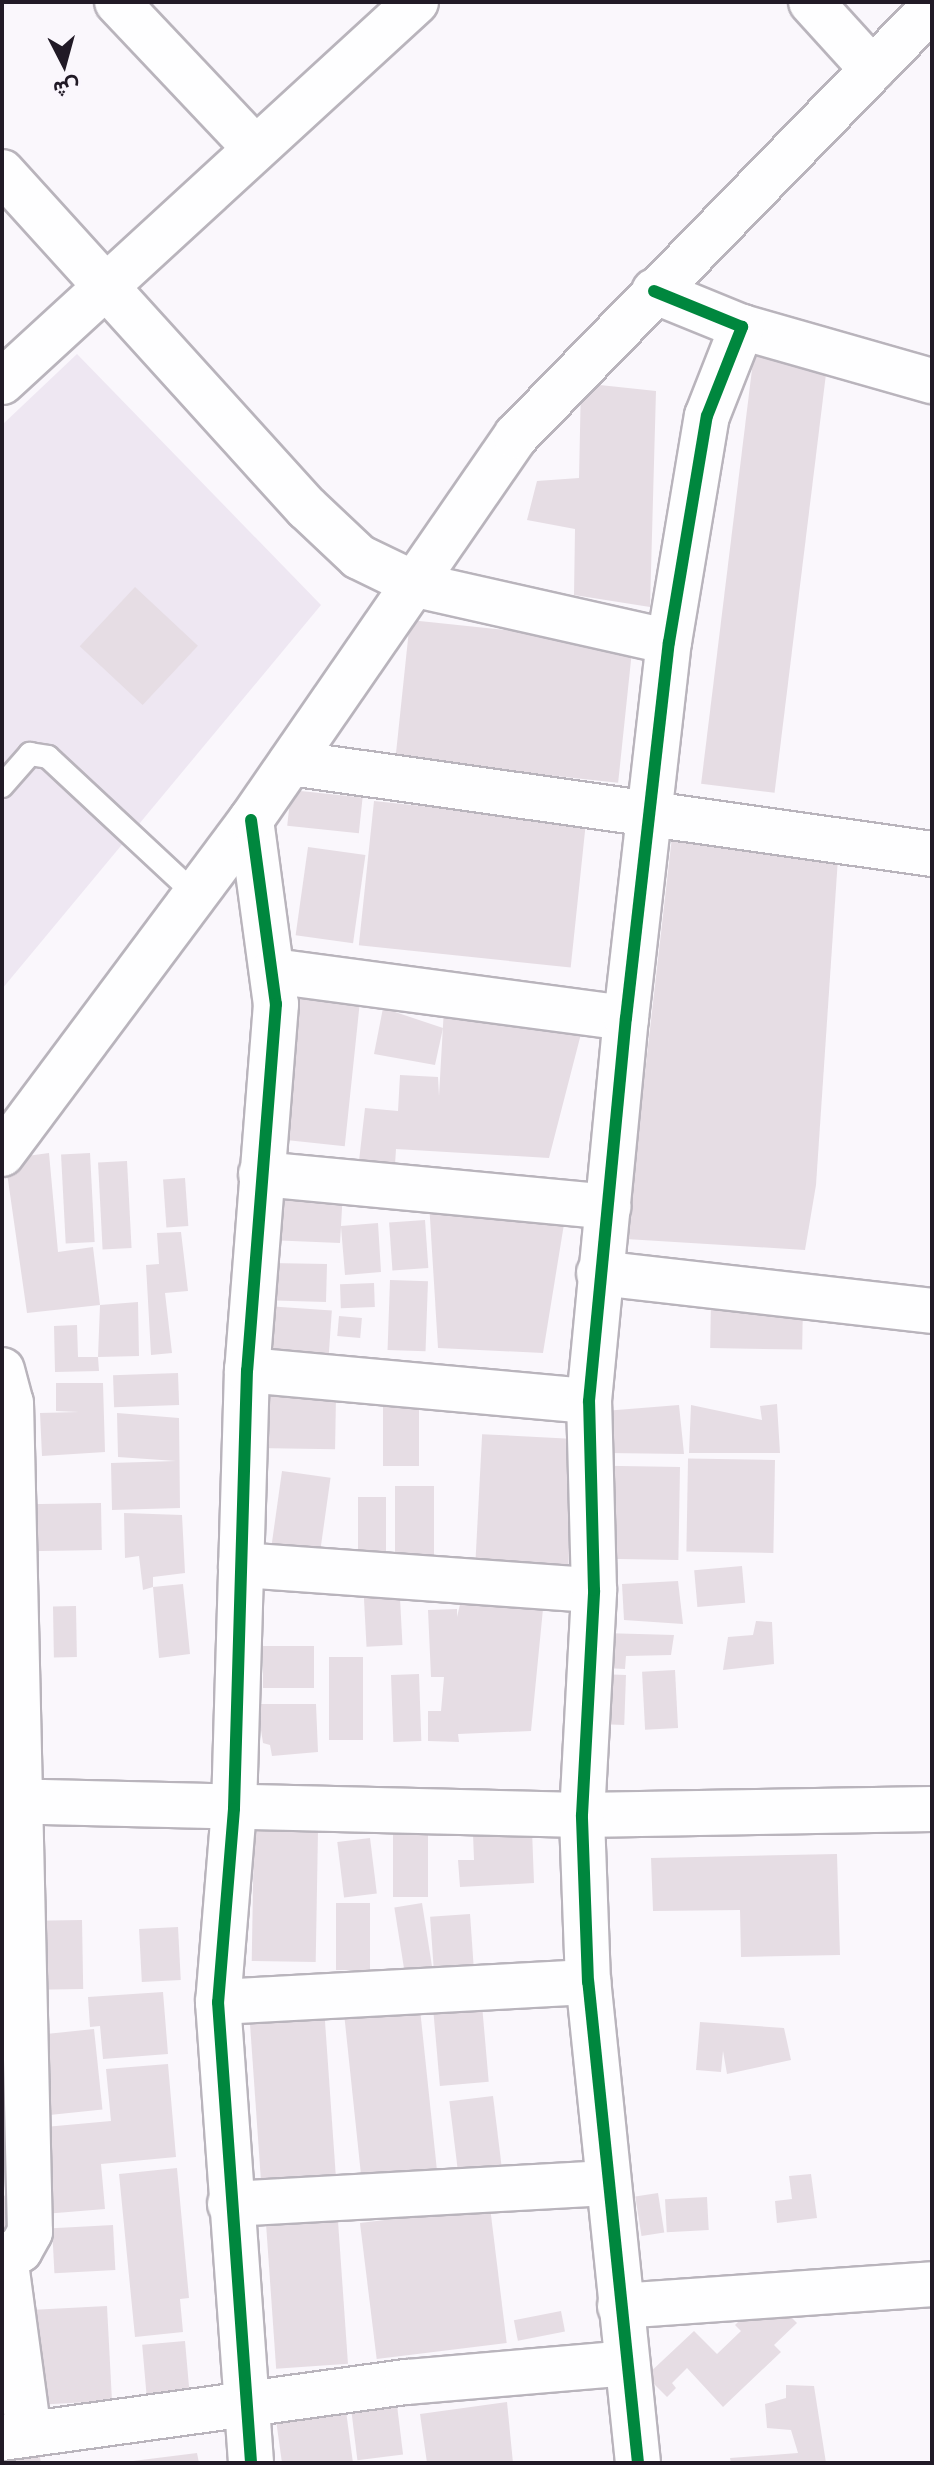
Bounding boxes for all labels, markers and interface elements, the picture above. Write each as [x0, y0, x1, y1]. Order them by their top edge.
north arrow [24, 24, 104, 104]
text: ش [52, 72, 81, 105]

